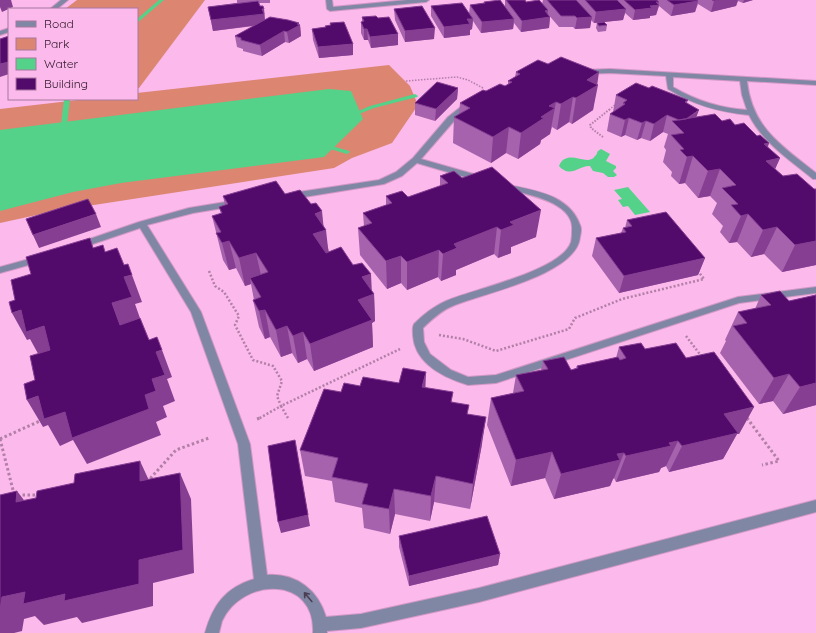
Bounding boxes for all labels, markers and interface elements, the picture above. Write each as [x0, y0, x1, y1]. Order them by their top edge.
legend [8, 8, 138, 100]
text: Road [44, 16, 74, 31]
text: Park [44, 36, 69, 51]
text: Water [44, 56, 79, 71]
text: Building [44, 76, 88, 91]
one-way arrow [304, 592, 313, 603]

